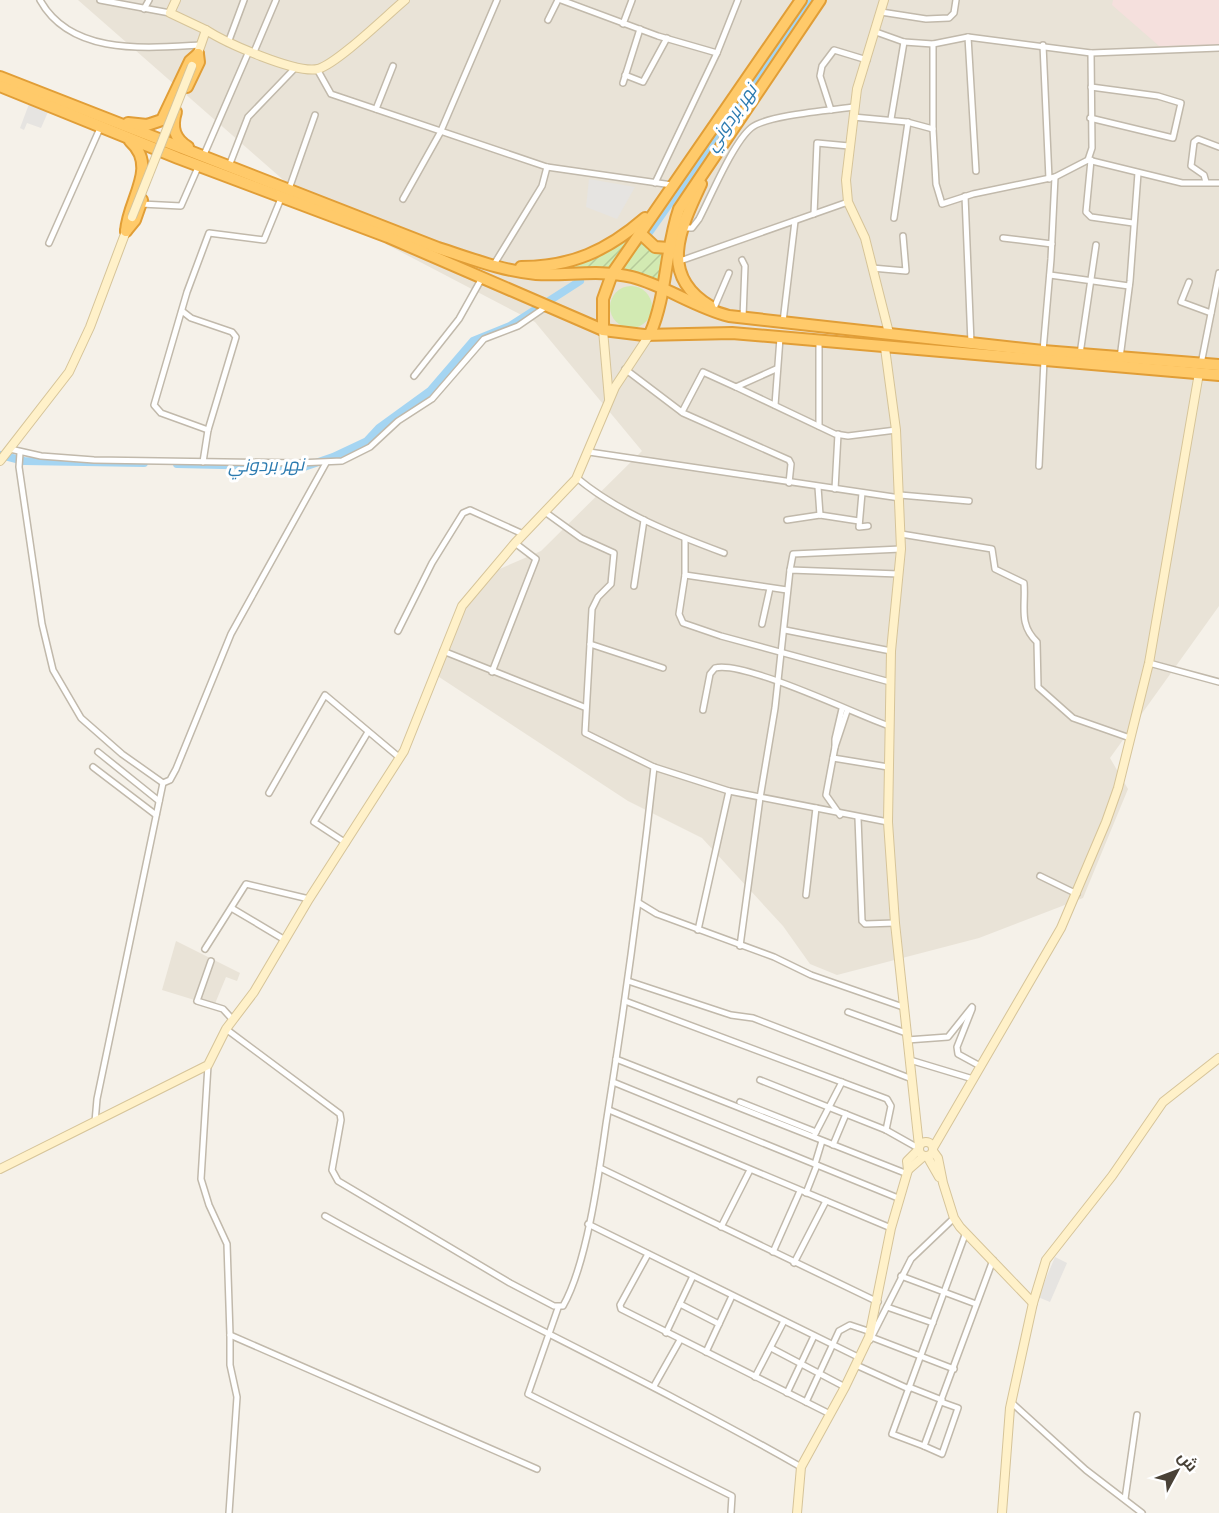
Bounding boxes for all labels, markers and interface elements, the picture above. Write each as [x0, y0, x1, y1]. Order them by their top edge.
water label: نهر بردوني [698, 77, 765, 157]
water label: نهر بردوني [228, 451, 307, 480]
north arrow [1147, 1441, 1207, 1501]
text: ش [1173, 1446, 1203, 1476]

